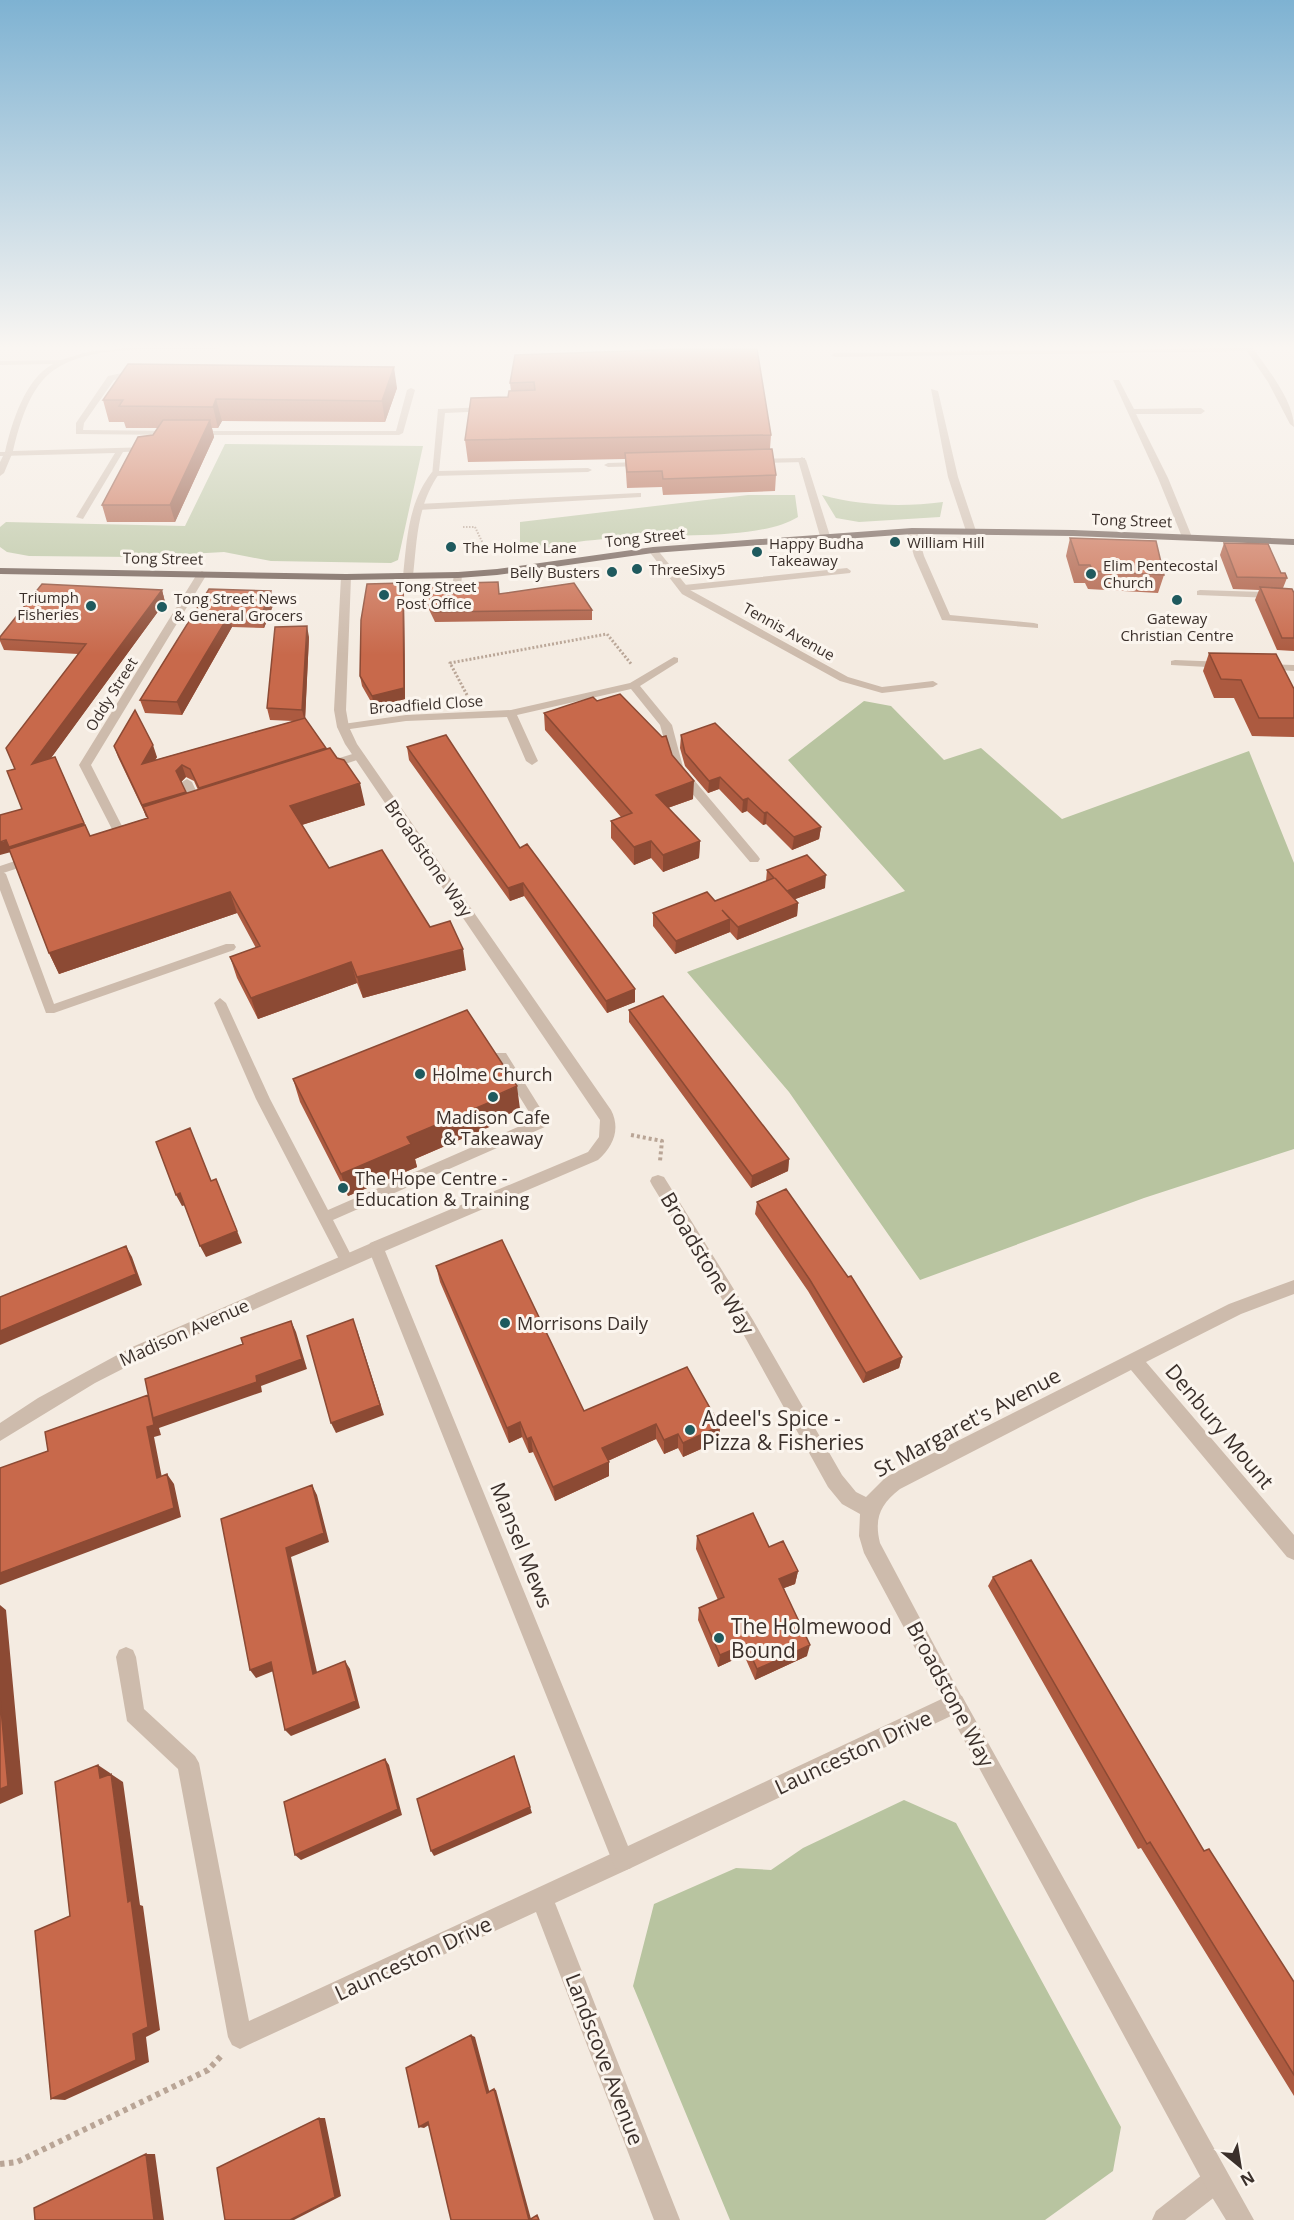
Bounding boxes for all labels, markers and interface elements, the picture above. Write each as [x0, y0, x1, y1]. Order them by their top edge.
street label: Tong Street [1091, 509, 1173, 531]
street label: Tong Street [604, 523, 686, 551]
place label: William Hill [907, 532, 985, 552]
place label: Happy Budha Takeaway [769, 533, 864, 570]
marker: William Hill [888, 535, 902, 549]
place label: The Holme Lane [463, 537, 577, 557]
marker: The Holme Lane [444, 540, 458, 554]
marker: Happy Budha Takeaway [750, 545, 764, 559]
street label: Tong Street [123, 547, 203, 569]
place label: Elim Pentecostal Church [1103, 555, 1218, 592]
place label: ThreeSixy5 [649, 559, 725, 579]
place label: Belly Busters [510, 562, 600, 582]
marker: ThreeSixy5 [630, 562, 644, 576]
marker: Belly Busters [605, 565, 619, 579]
marker: Elim Pentecostal Church [1084, 567, 1098, 581]
place label: Tong Street Post Office [396, 576, 476, 613]
place label: Triumph Fisheries [17, 587, 79, 624]
place label: Tong Street News & General Grocers [174, 588, 303, 625]
marker: Tong Street Post Office [377, 588, 391, 602]
marker: Gateway Christian Centre [1170, 593, 1184, 607]
street label: Tennis Avenue [739, 597, 839, 665]
marker: Triumph Fisheries [84, 599, 98, 613]
marker: Tong Street News & General Grocers [155, 600, 169, 614]
place label: Gateway Christian Centre [1120, 608, 1234, 645]
street label: Oddy Street [80, 653, 142, 735]
street label: Broadfield Close [368, 690, 484, 718]
street label: Broadstone Way [380, 795, 479, 922]
place label: Holme Church [432, 1062, 553, 1086]
marker: Holme Church [413, 1067, 427, 1081]
marker: Madison Cafe & Takeaway [486, 1090, 500, 1104]
place label: Madison Cafe & Takeaway [436, 1105, 550, 1150]
place label: The Hope Centre - Education & Training [355, 1166, 529, 1211]
marker: The Hope Centre - Education & Training [336, 1181, 350, 1195]
street label: Broadstone Way [655, 1187, 762, 1340]
street label: Madison Avenue [115, 1293, 253, 1371]
place label: Morrisons Daily [517, 1311, 649, 1335]
marker: Morrisons Daily [498, 1316, 512, 1330]
street label: Denbury Mount [1159, 1358, 1281, 1494]
street label: St Margaret's Avenue [869, 1361, 1065, 1483]
place label: Adeel's Spice - Pizza & Fisheries [702, 1404, 864, 1456]
marker: Adeel's Spice - Pizza & Fisheries [683, 1423, 697, 1437]
street label: Mansel Mews [484, 1478, 560, 1612]
place label: The Holmewood Bound [731, 1612, 892, 1664]
street label: Broadstone Way [901, 1616, 1001, 1772]
marker: The Holmewood Bound [712, 1631, 726, 1645]
street label: Launceston Drive [770, 1703, 936, 1801]
street label: Launceston Drive [330, 1909, 496, 2007]
street label: Landscove Avenue [559, 1969, 651, 2149]
north arrow [1210, 2136, 1270, 2196]
text: N [1236, 2166, 1259, 2192]

